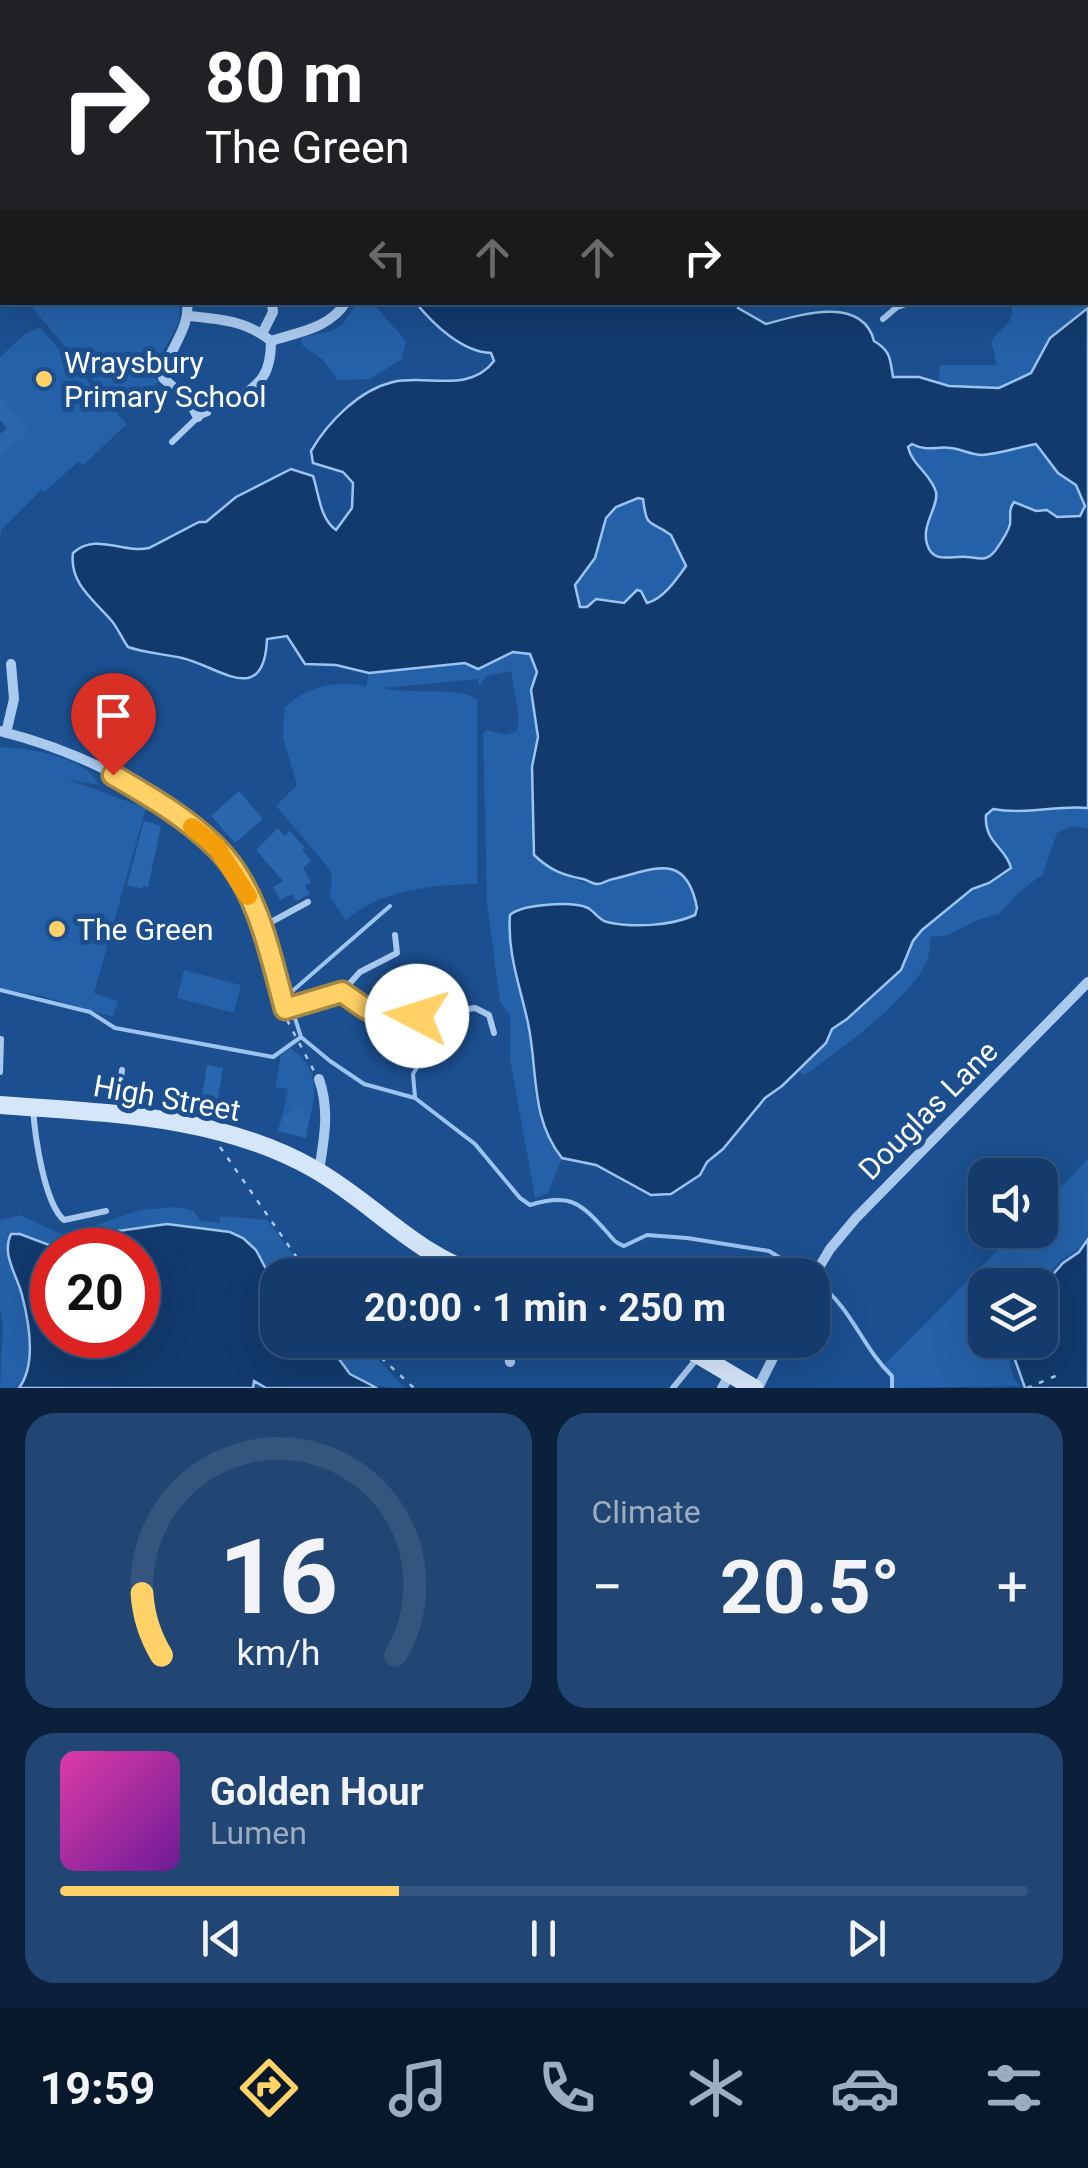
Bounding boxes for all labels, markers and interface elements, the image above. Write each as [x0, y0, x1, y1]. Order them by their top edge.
text: 80 m [205, 37, 363, 119]
icon: right [40, 40, 170, 170]
text: The Green [205, 121, 410, 174]
icon: left [360, 230, 415, 285]
icon: ahead [465, 230, 520, 285]
icon: ahead [570, 230, 625, 285]
icon: right [675, 230, 730, 285]
place label: Wraysbury Primary School [64, 345, 267, 414]
marker: Wraysbury Primary School [33, 368, 55, 390]
pin [71, 673, 156, 776]
icon: arrive [86, 688, 141, 743]
place label: The Green [77, 912, 213, 947]
marker: The Green [46, 918, 68, 940]
position arrow [365, 964, 469, 1068]
street label: Douglas Lane [851, 1033, 1005, 1187]
street label: High Street [91, 1068, 243, 1128]
map controls [968, 1158, 1058, 1358]
button: sound [968, 1158, 1058, 1248]
speed limit sign: 20 [30, 1228, 160, 1358]
button: layers [968, 1268, 1058, 1358]
text: 20:00 · 1 min · 250 m [364, 1286, 726, 1330]
text: Climate [592, 1493, 701, 1531]
text: 16 [219, 1517, 338, 1638]
text: 20.5° [720, 1543, 900, 1631]
text: − [592, 1555, 623, 1619]
text: + [997, 1555, 1028, 1619]
text: km/h [236, 1632, 320, 1674]
text: Golden Hour [210, 1770, 424, 1814]
text: Lumen [210, 1814, 307, 1852]
icon: previous [194, 1911, 249, 1966]
icon: pause [516, 1911, 571, 1966]
icon: next [839, 1911, 894, 1966]
icon: directions [234, 2053, 304, 2123]
icon: music [383, 2053, 453, 2123]
icon: phone [532, 2053, 602, 2123]
icon: climate [681, 2053, 751, 2123]
icon: car [830, 2053, 900, 2123]
icon: filters [979, 2053, 1049, 2123]
text: 19:59 [39, 2062, 155, 2115]

